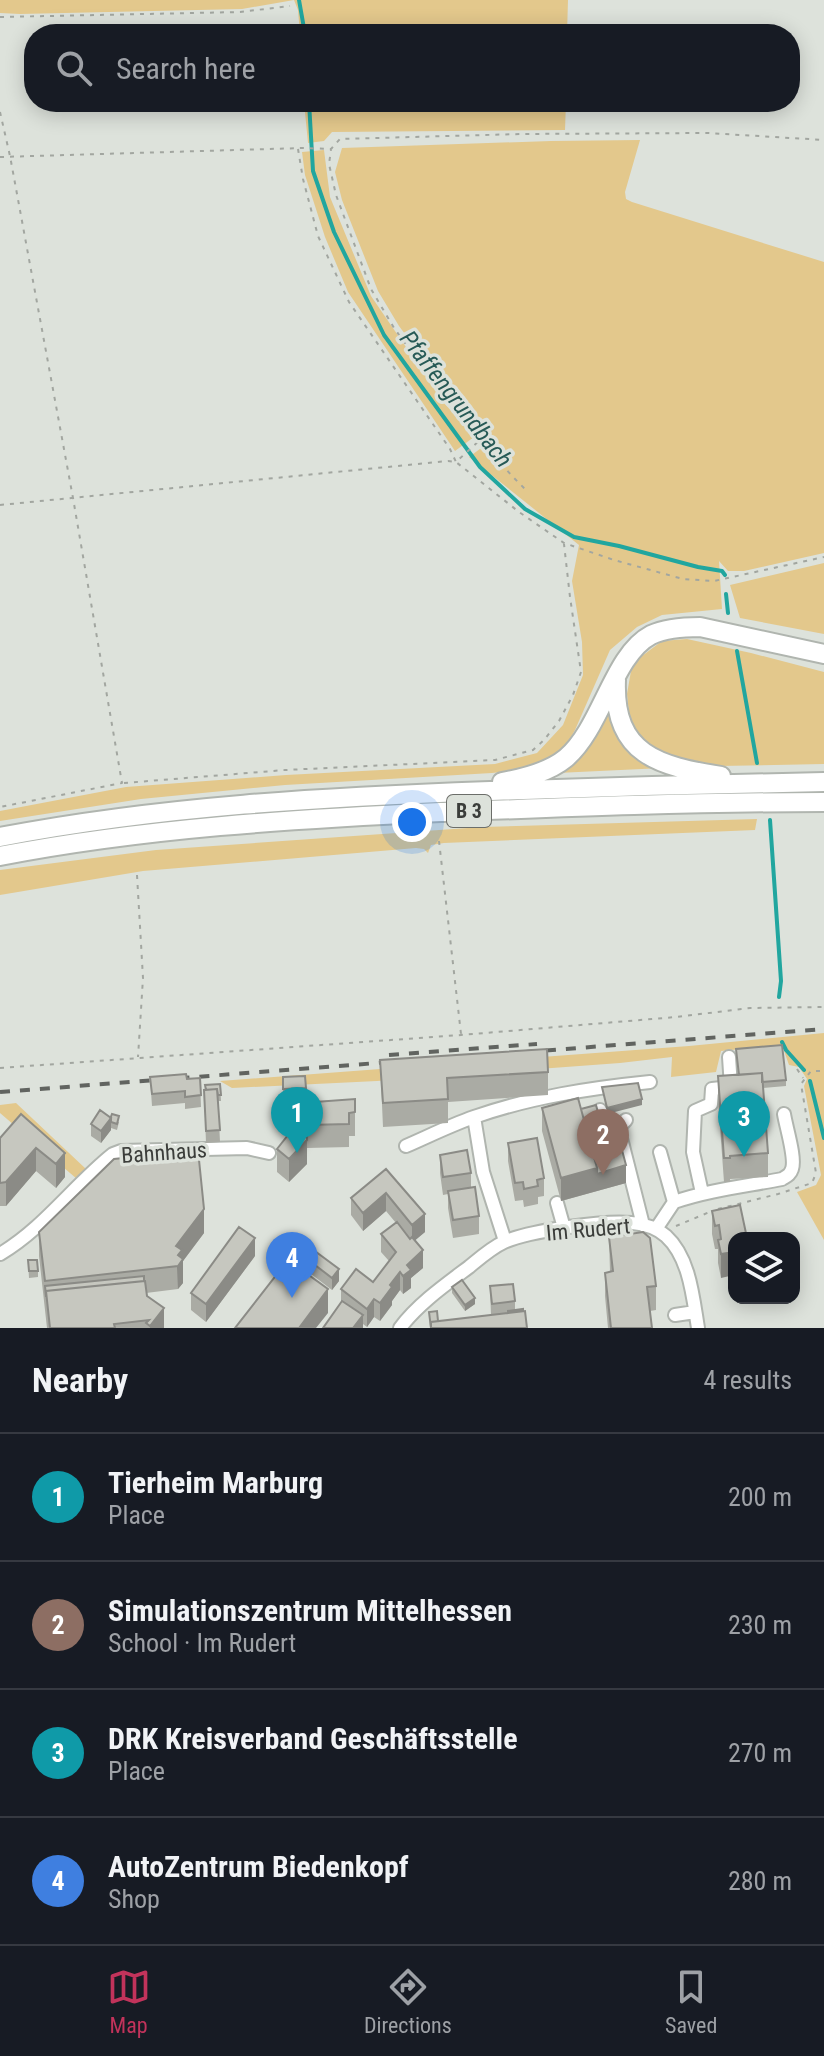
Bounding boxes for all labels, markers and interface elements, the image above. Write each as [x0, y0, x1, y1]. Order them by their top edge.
search box [24, 24, 800, 112]
icon: search [52, 46, 96, 90]
text: Search here [116, 51, 256, 86]
water label: Pfaffengrundbach [394, 325, 518, 473]
road number: B 3 [447, 795, 491, 827]
your location [392, 802, 432, 842]
pin: 1 [271, 1087, 323, 1153]
pin: 3 [718, 1091, 770, 1157]
pin: 2 [577, 1109, 629, 1175]
street label: Bahnhaus [120, 1137, 208, 1168]
street label: Im Rudert [545, 1213, 631, 1246]
pin: 4 [266, 1232, 318, 1298]
map controls [728, 1232, 800, 1304]
button: layers [728, 1232, 800, 1304]
text: Nearby [32, 1360, 128, 1400]
text: 4 results [703, 1365, 792, 1395]
text: Tierheim Marburg [108, 1465, 323, 1500]
text: 1 [51, 1482, 65, 1512]
text: 200 m [728, 1482, 792, 1512]
text: Place [108, 1500, 165, 1530]
text: Simulationszentrum Mittelhessen [108, 1593, 512, 1628]
text: 2 [51, 1610, 65, 1640]
text: 230 m [728, 1610, 792, 1640]
text: School · Im Rudert [108, 1628, 296, 1658]
text: DRK Kreisverband Geschäftsstelle [108, 1721, 517, 1756]
text: 3 [51, 1738, 65, 1768]
text: 270 m [728, 1738, 792, 1768]
text: Place [108, 1756, 165, 1786]
text: AutoZentrum Biedenkopf [108, 1849, 409, 1884]
text: 4 [51, 1866, 65, 1896]
text: 280 m [728, 1866, 792, 1896]
text: Shop [108, 1884, 160, 1914]
tab: Map [107, 1965, 151, 2038]
tab: Directions [364, 1965, 452, 2038]
tab: Saved [665, 1965, 717, 2038]

